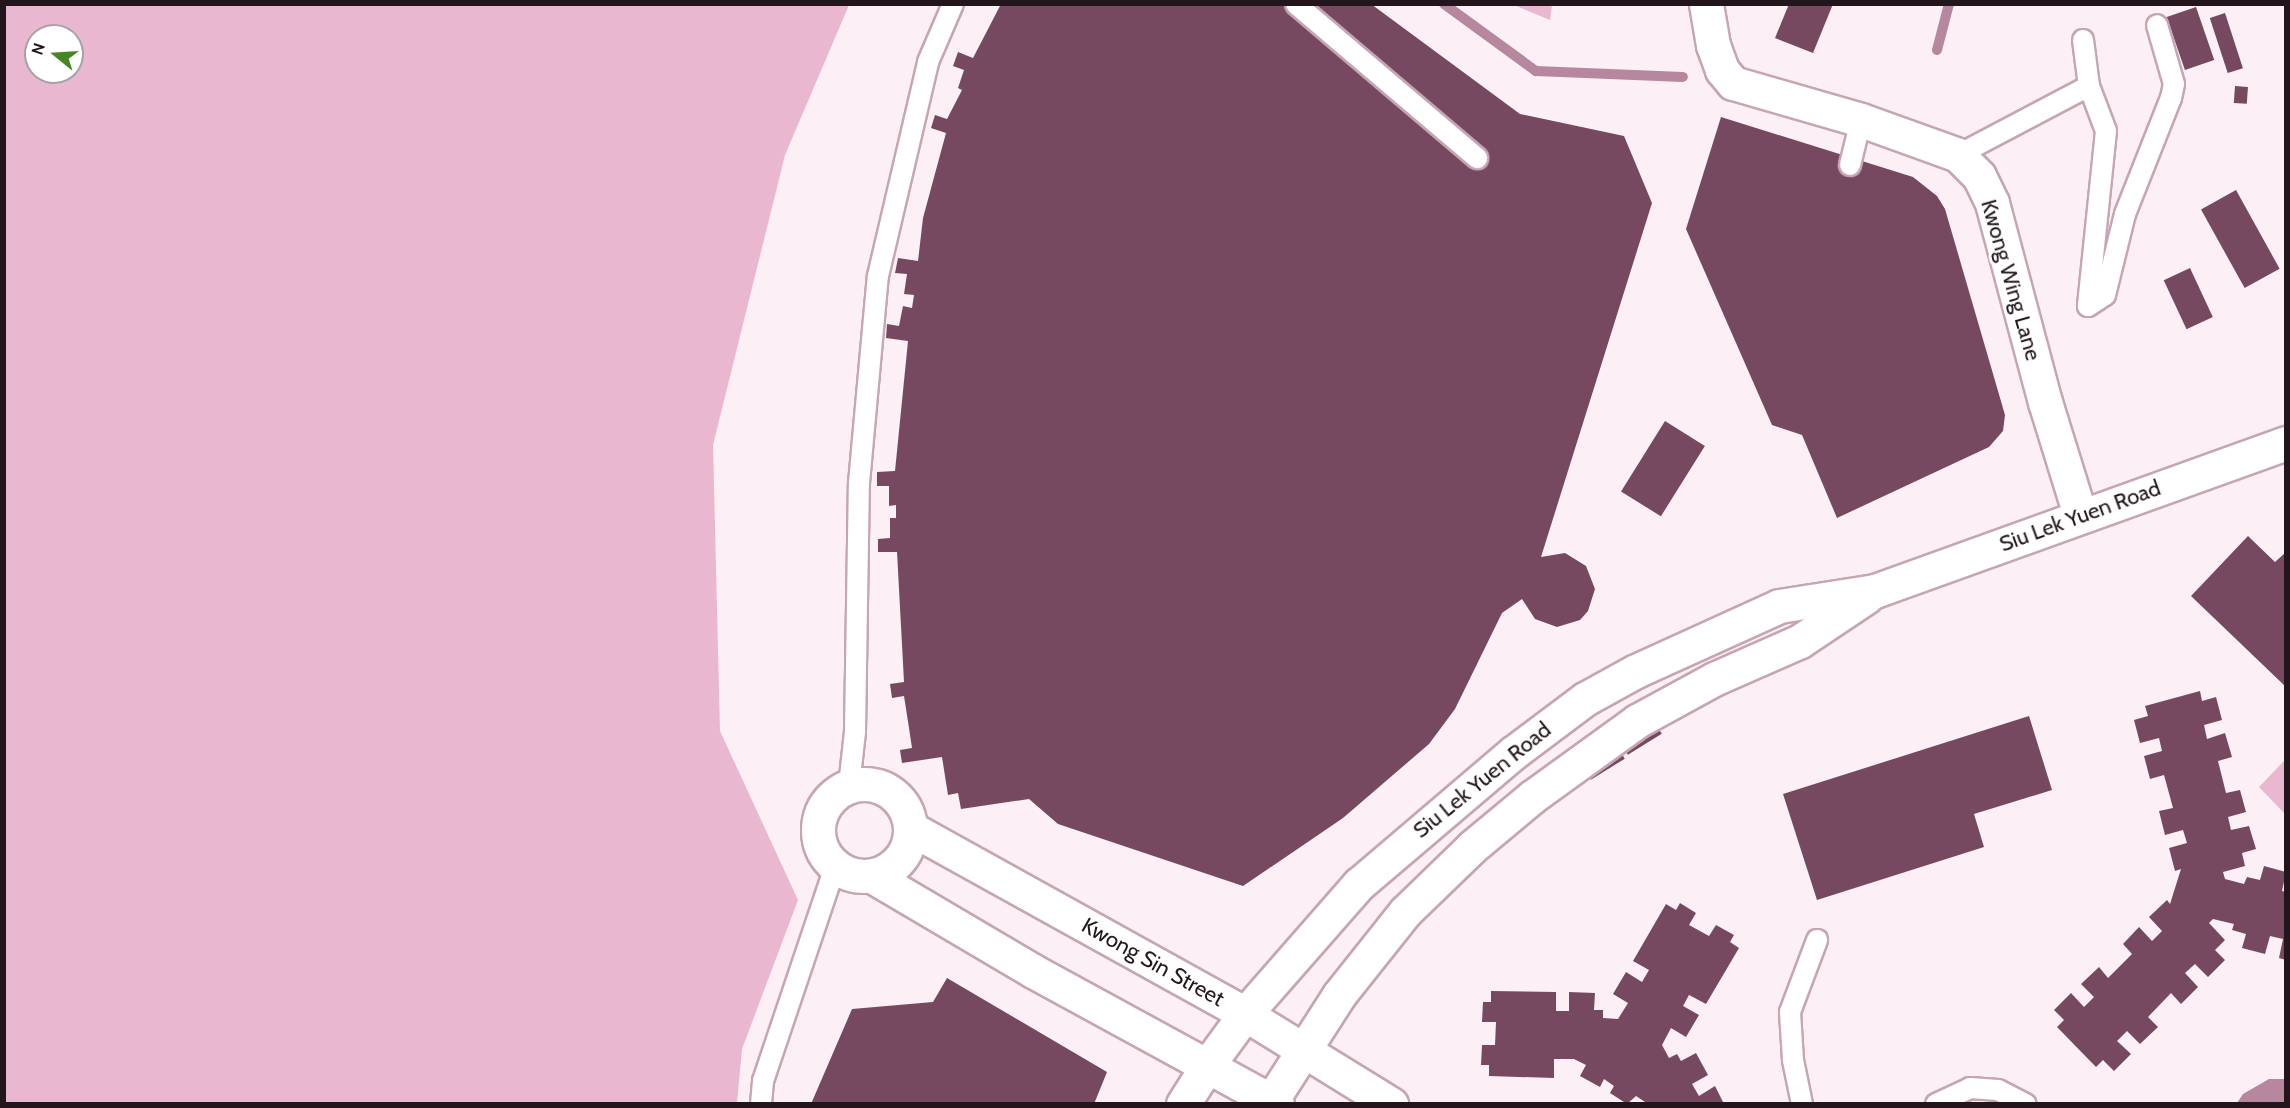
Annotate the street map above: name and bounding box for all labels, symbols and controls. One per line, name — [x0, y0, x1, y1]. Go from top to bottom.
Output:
north arrow — [24, 24, 84, 84]
text: N — [28, 41, 49, 57]
street label: Kwong Wing Lane — [1975, 196, 2047, 364]
street label: Siu Lek Yuen Road — [1996, 475, 2164, 557]
street label: Siu Lek Yuen Road — [1408, 716, 1556, 844]
street label: Kwong Sin Street — [1077, 912, 1229, 1012]

